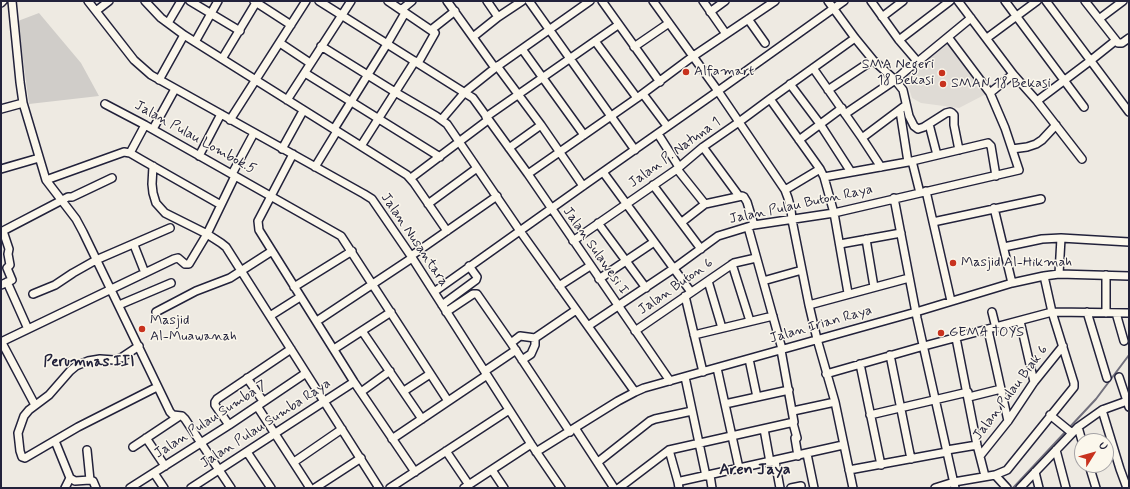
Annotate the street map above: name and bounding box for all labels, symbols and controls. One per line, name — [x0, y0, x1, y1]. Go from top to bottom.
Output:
place label: SMA Negeri 18 Bekasi — [862, 57, 934, 90]
place label: Alfamart — [694, 64, 754, 80]
marker: Alfamart — [681, 67, 691, 77]
marker: SMA Negeri 18 Bekasi — [937, 68, 947, 78]
place label: SMAN 18 Bekasi — [951, 76, 1051, 92]
marker: SMAN 18 Bekasi — [938, 79, 948, 89]
street label: Jalan Pulau Lombok.5 — [131, 98, 259, 178]
street label: Jalan P. Natuna 1 — [626, 114, 724, 192]
street label: Jalan Pulau Buton Raya — [728, 182, 874, 228]
street label: Jalan Nusantara — [377, 190, 451, 290]
street label: Jalan Sulawesi I — [559, 204, 631, 298]
street label: Jalan Buton 6 — [635, 255, 717, 319]
place label: Masjid Al-Hikmah — [961, 255, 1072, 271]
marker: Masjid Al-Hikmah — [948, 258, 958, 268]
street label: Jalan Irian Raya — [768, 302, 874, 348]
place label: Masjid Al-Muawanah — [150, 313, 237, 346]
marker: Masjid Al-Muawanah — [137, 324, 147, 334]
place label: GEMA TOYS — [949, 325, 1024, 341]
marker: GEMA TOYS — [936, 328, 946, 338]
street label: Jalan Pulau Biak 6 — [970, 342, 1052, 444]
district label: Perumnas III — [44, 354, 134, 372]
street label: Jalan Pulau Sumba Raya — [198, 376, 334, 472]
street label: Jalan Pulau Sumba 7 — [152, 377, 270, 463]
north arrow — [1074, 433, 1114, 473]
text: U — [1095, 439, 1111, 453]
district label: Aren Jaya — [719, 461, 791, 481]

